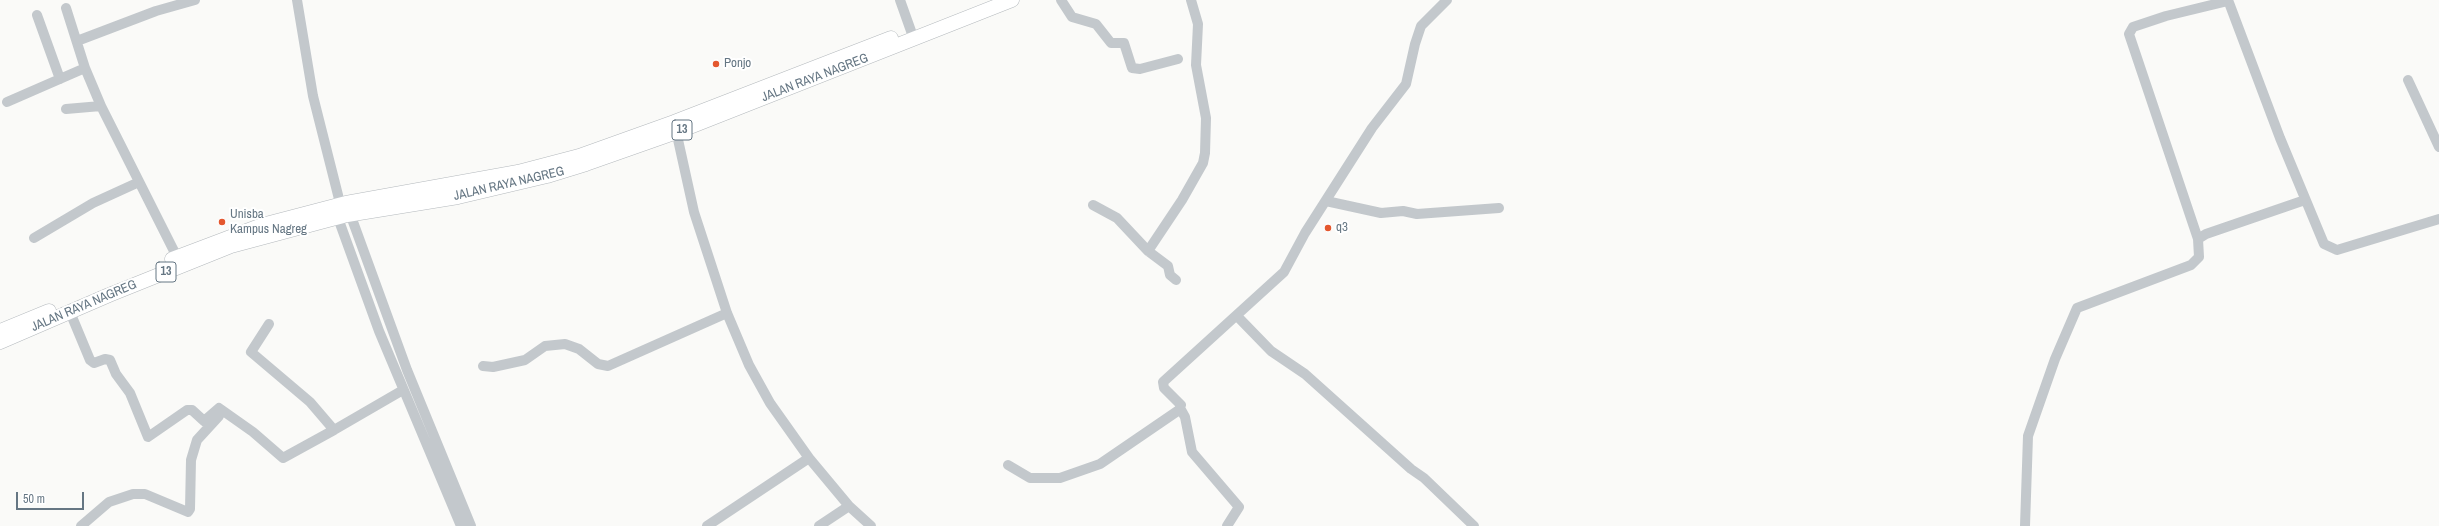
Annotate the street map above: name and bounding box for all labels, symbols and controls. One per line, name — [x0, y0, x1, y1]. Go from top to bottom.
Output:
street label: JALAN RAYA NAGREG — [760, 51, 870, 105]
place label: Ponjo — [724, 56, 751, 72]
marker: Ponjo — [711, 59, 721, 69]
road number: 13 — [672, 120, 692, 140]
street label: JALAN RAYA NAGREG — [452, 164, 566, 204]
place label: Unisba Kampus Nagreg — [230, 207, 307, 238]
marker: Unisba Kampus Nagreg — [217, 217, 227, 227]
place label: q3 — [1336, 220, 1348, 236]
marker: q3 — [1323, 223, 1333, 233]
road number: 13 — [156, 262, 176, 282]
street label: JALAN RAYA NAGREG — [29, 277, 139, 335]
scale bar — [18, 484, 86, 510]
text: 50 m — [23, 491, 45, 507]

